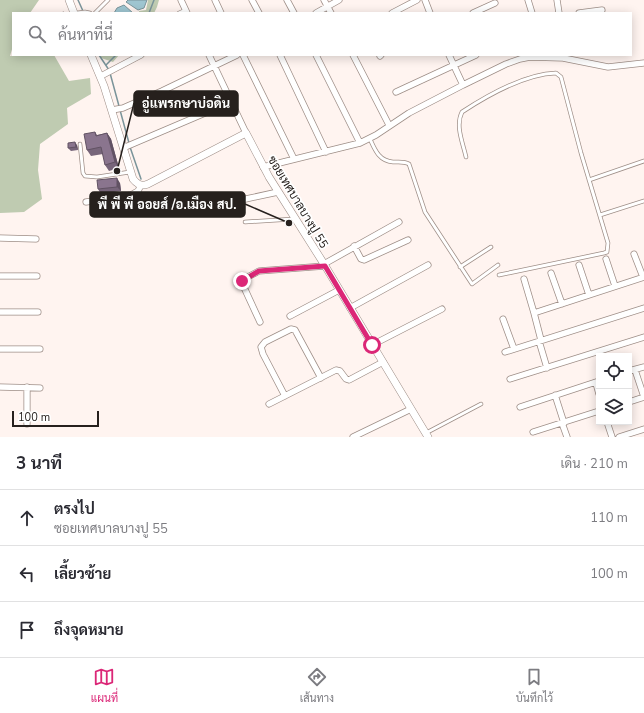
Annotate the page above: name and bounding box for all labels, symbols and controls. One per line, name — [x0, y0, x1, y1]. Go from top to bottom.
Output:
search box — [12, 12, 632, 56]
icon: search — [26, 23, 48, 45]
text: ค้นหาที่นี่ — [58, 25, 113, 45]
callout: อู่แพรกษาบ่อดิน — [134, 91, 238, 116]
text: อู่แพรกษาบ่อดิน — [142, 95, 230, 114]
street label: ซอยเทศบาลบางปู 55 — [264, 153, 332, 251]
callout: พี พี พี ออยส์ /อ.เมือง สป. — [90, 192, 245, 217]
text: พี พี พี ออยส์ /อ.เมือง สป. — [98, 195, 236, 214]
route end — [233, 272, 251, 290]
route start — [363, 336, 381, 354]
map controls — [596, 353, 632, 425]
button: locate — [596, 353, 632, 389]
button: layers — [596, 389, 632, 425]
scale bar — [12, 409, 99, 428]
text: 100 m — [18, 410, 50, 425]
text: 3 นาที — [16, 452, 62, 475]
text: เดิน · 210 m — [560, 455, 628, 473]
text: ตรงไป — [54, 499, 95, 519]
icon: ahead — [16, 507, 38, 529]
text: 110 m — [590, 509, 628, 527]
text: ซอยเทศบาลบางปู 55 — [54, 520, 168, 538]
icon: left — [16, 563, 38, 585]
text: เลี้ยวซ้าย — [54, 564, 111, 584]
text: 100 m — [590, 565, 628, 583]
icon: arrive — [16, 619, 38, 641]
text: ถึงจุดหมาย — [54, 620, 124, 640]
tab: แผนที่ — [91, 666, 118, 706]
tab: เส้นทาง — [300, 666, 334, 706]
tab: บันทึกไว้ — [516, 666, 553, 706]

